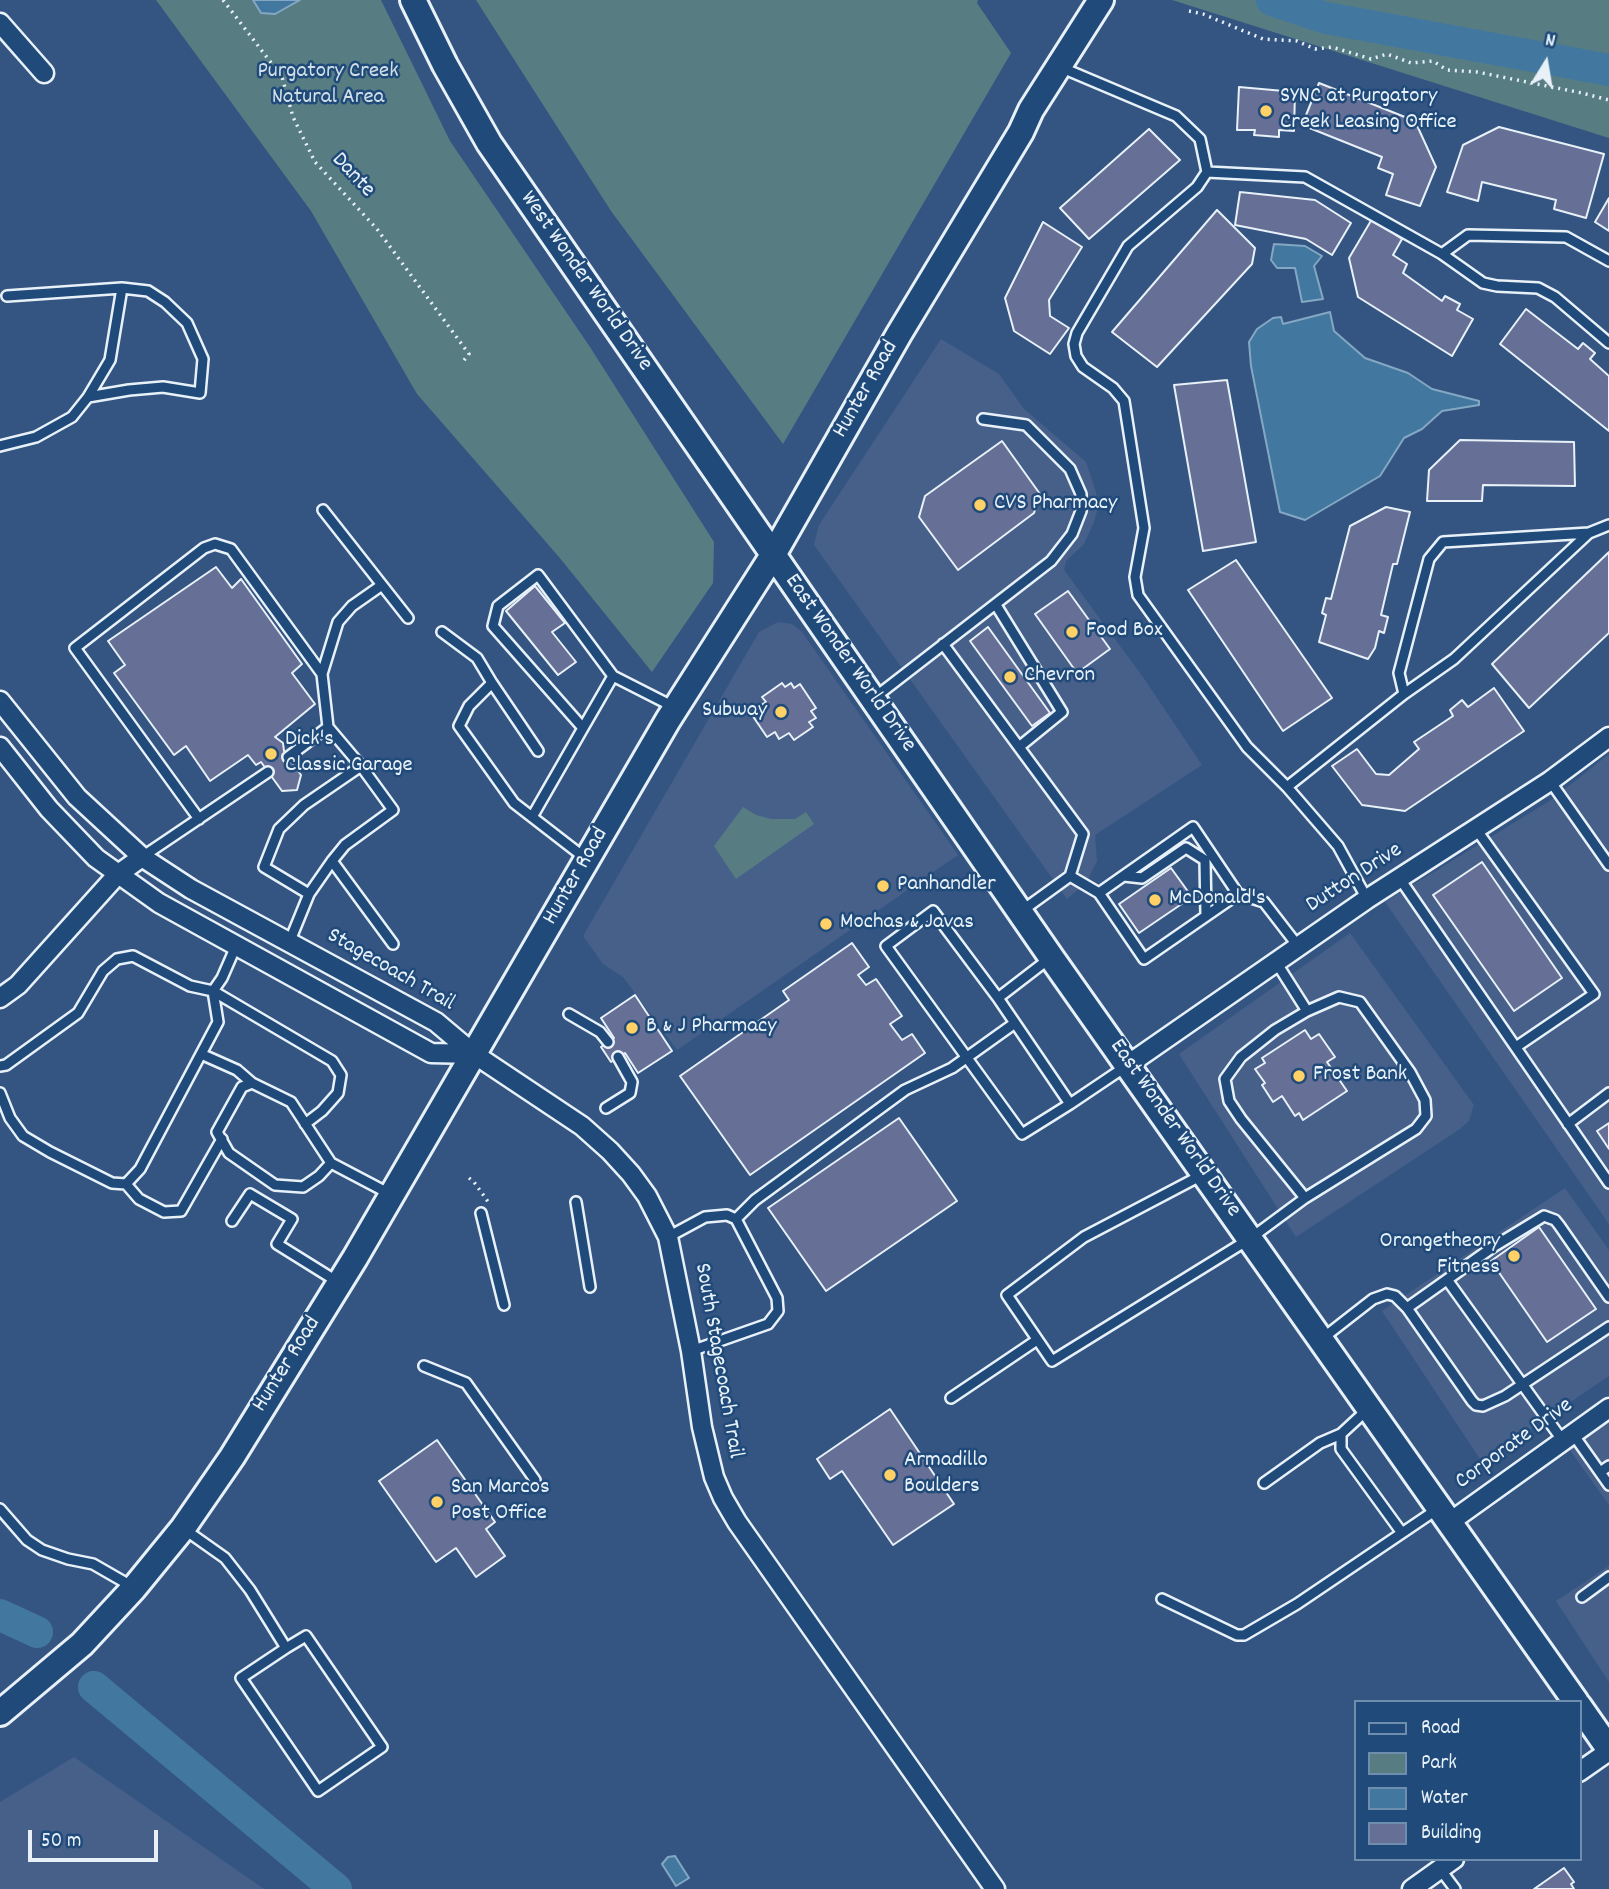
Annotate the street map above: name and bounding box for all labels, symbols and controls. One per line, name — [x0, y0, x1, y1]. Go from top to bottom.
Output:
north arrow — [1511, 28, 1581, 98]
text: N — [1543, 28, 1557, 56]
park label: Purgatory Creek Natural Area — [257, 59, 399, 113]
place label: SYNC at Purgatory Creek Leasing Office — [1280, 84, 1457, 138]
marker: SYNC at Purgatory Creek Leasing Office — [1258, 103, 1274, 119]
street label: Dante — [324, 148, 380, 204]
street label: West Wonder World Drive — [513, 187, 657, 377]
street label: Hunter Road — [828, 336, 906, 444]
place label: CVS Pharmacy — [994, 491, 1117, 519]
marker: CVS Pharmacy — [972, 497, 988, 513]
street label: East Wonder World Drive — [777, 570, 921, 758]
place label: Food Box — [1086, 618, 1162, 646]
marker: Food Box — [1064, 624, 1080, 640]
place label: Chevron — [1024, 663, 1095, 691]
marker: Chevron — [1002, 669, 1018, 685]
place label: Subway — [702, 698, 767, 726]
marker: Subway — [773, 704, 789, 720]
place label: Dick's Classic Garage — [285, 727, 413, 781]
marker: Dick's Classic Garage — [263, 746, 279, 762]
street label: Hunter Road — [538, 823, 616, 931]
street label: Dutton Drive — [1302, 838, 1408, 920]
place label: Panhandler — [897, 872, 996, 900]
marker: Panhandler — [875, 878, 891, 894]
place label: McDonald's — [1169, 886, 1266, 914]
marker: McDonald's — [1147, 892, 1163, 908]
place label: Mochas & Javas — [840, 910, 974, 938]
marker: Mochas & Javas — [818, 916, 834, 932]
street label: Stagecoach Trail — [321, 923, 459, 1019]
place label: B & J Pharmacy — [646, 1014, 777, 1042]
marker: B & J Pharmacy — [624, 1020, 640, 1036]
street label: East Wonder World Drive — [1102, 1035, 1246, 1223]
place label: Frost Bank — [1313, 1062, 1407, 1090]
marker: Frost Bank — [1291, 1068, 1307, 1084]
place label: Orangetheory Fitness — [1379, 1229, 1500, 1283]
marker: Orangetheory Fitness — [1506, 1248, 1522, 1264]
street label: South Stagecoach Trail — [686, 1261, 748, 1461]
street label: Hunter Road — [248, 1312, 328, 1418]
street label: Corporate Drive — [1451, 1393, 1579, 1497]
place label: Armadillo Boulders — [904, 1448, 988, 1502]
marker: Armadillo Boulders — [882, 1467, 898, 1483]
place label: San Marcos Post Office — [451, 1475, 550, 1529]
marker: San Marcos Post Office — [429, 1494, 445, 1510]
legend — [1354, 1700, 1581, 1861]
text: Road — [1421, 1714, 1460, 1744]
text: Park — [1421, 1749, 1457, 1779]
text: Water — [1421, 1784, 1468, 1814]
scale bar — [32, 1815, 161, 1859]
text: Building — [1421, 1819, 1481, 1849]
text: 50 m — [41, 1827, 81, 1857]

